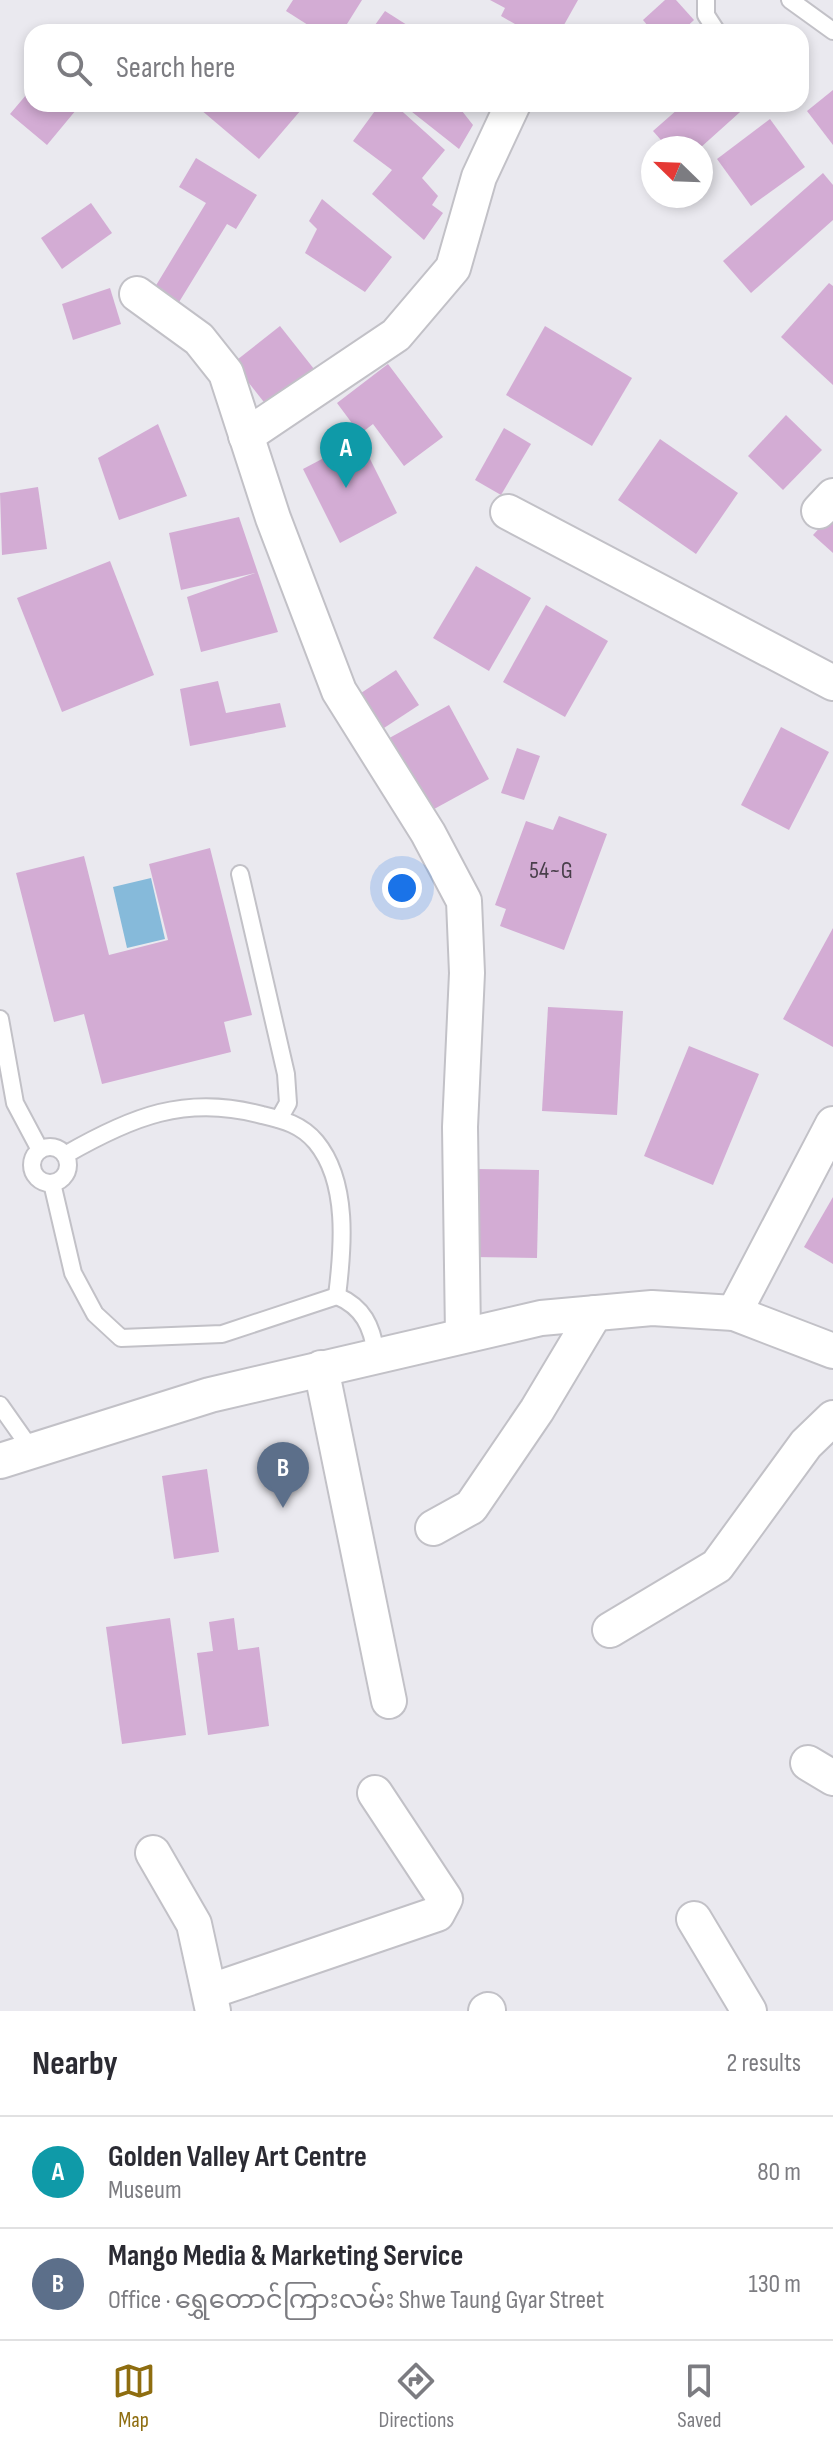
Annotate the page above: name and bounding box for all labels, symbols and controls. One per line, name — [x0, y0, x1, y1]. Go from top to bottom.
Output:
search box — [24, 24, 809, 112]
icon: search — [52, 46, 96, 90]
text: Search here — [116, 50, 235, 86]
north arrow — [641, 136, 713, 208]
pin: A — [320, 422, 372, 488]
house number: 54~G — [529, 856, 573, 885]
your location — [382, 868, 422, 908]
pin: B — [257, 1442, 309, 1508]
text: Nearby — [32, 2043, 118, 2084]
text: 2 results — [727, 2048, 801, 2079]
text: Golden Valley Art Centre — [108, 2139, 367, 2175]
text: A — [52, 2157, 64, 2188]
text: 80 m — [757, 2157, 801, 2188]
text: Museum — [108, 2175, 182, 2206]
text: Mango Media & Marketing Service — [108, 2238, 463, 2274]
text: B — [52, 2269, 64, 2300]
text: 130 m — [749, 2269, 801, 2300]
text: Office · ရွှေတောင်ကြားလမ်း Shwe Taung Gyar Street — [108, 2285, 604, 2316]
tab: Map — [112, 2359, 156, 2434]
tab: Directions — [379, 2359, 454, 2434]
tab: Saved — [677, 2359, 721, 2434]

